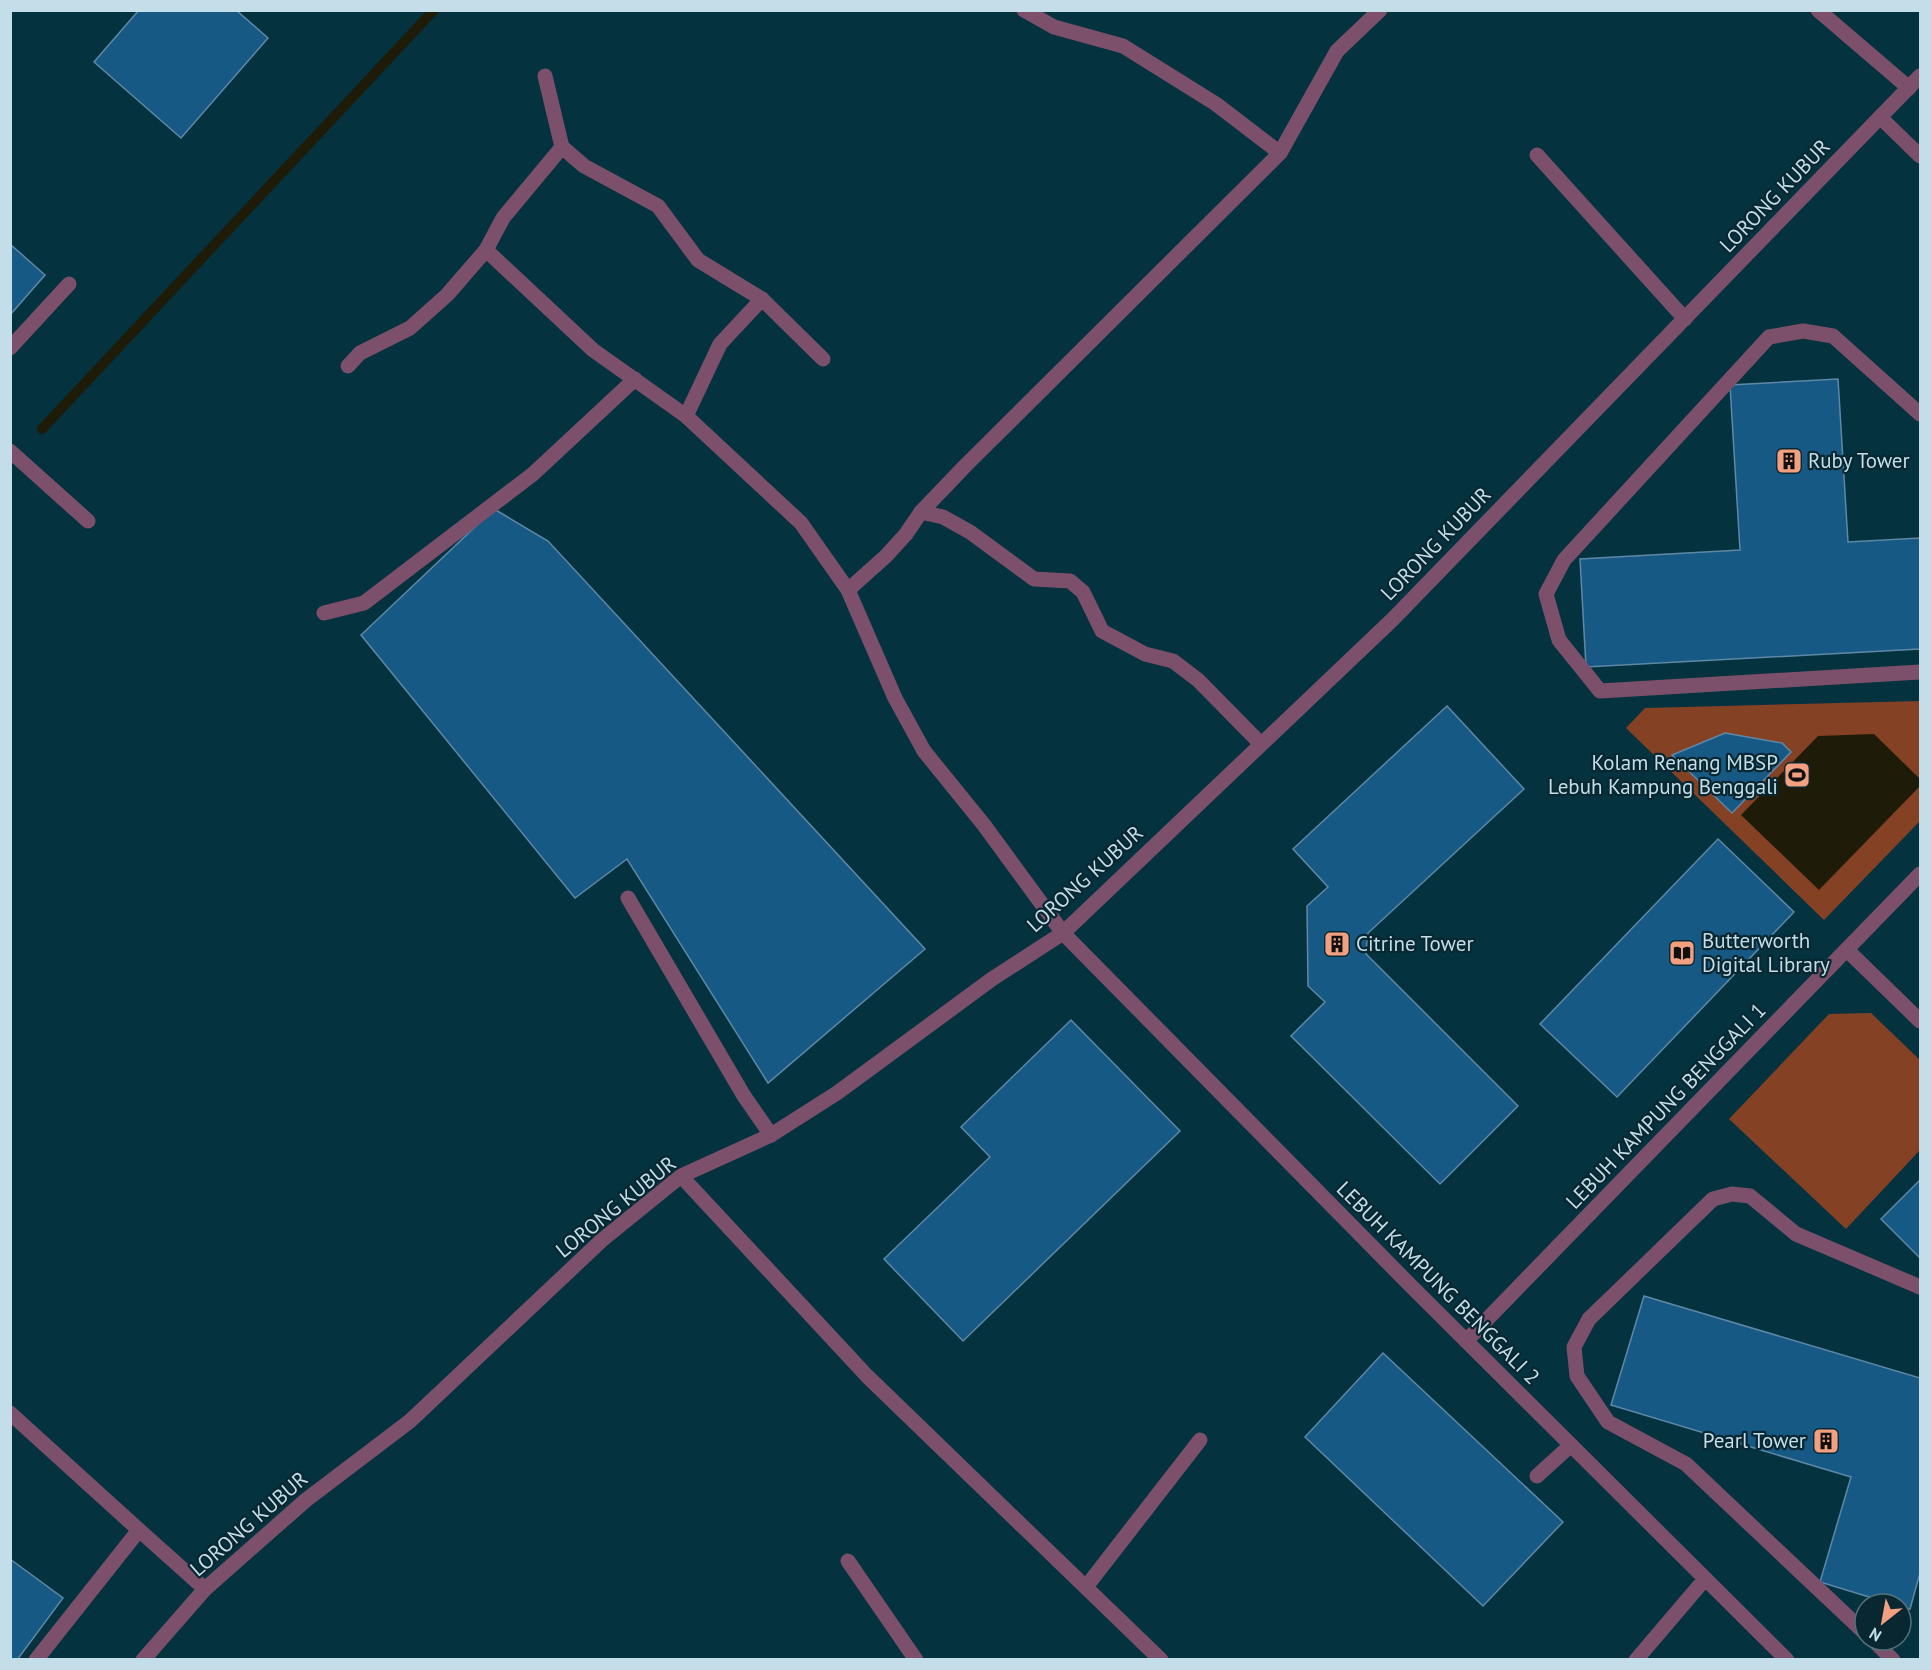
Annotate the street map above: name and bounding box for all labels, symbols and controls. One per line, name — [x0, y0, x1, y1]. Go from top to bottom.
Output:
street label: LORONG KUBUR — [1714, 133, 1836, 258]
building icon: Ruby Tower — [1774, 446, 1804, 476]
place label: Ruby Tower — [1808, 447, 1910, 474]
street label: LORONG KUBUR — [1375, 481, 1497, 606]
place label: Kolam Renang MBSP Lebuh Kampung Benggali — [1548, 749, 1778, 800]
sports icon: Kolam Renang MBSP Lebuh Kampung Benggali — [1782, 760, 1812, 790]
street label: LORONG KUBUR — [1021, 819, 1148, 938]
place label: Butterworth Digital Library — [1702, 927, 1830, 978]
building icon: Citrine Tower — [1322, 929, 1352, 959]
place label: Citrine Tower — [1356, 930, 1474, 957]
library icon: Butterworth Digital Library — [1667, 938, 1697, 968]
street label: LEBUH KAMPUNG BENGGALI 1 — [1560, 997, 1771, 1215]
street label: LORONG KUBUR — [550, 1150, 681, 1263]
street label: LEBUH KAMPUNG BENGGALI 2 — [1331, 1175, 1546, 1390]
building icon: Pearl Tower — [1811, 1426, 1841, 1456]
place label: Pearl Tower — [1703, 1427, 1806, 1454]
street label: LORONG KUBUR — [184, 1465, 313, 1582]
north arrow — [1853, 1592, 1913, 1652]
text: N — [1866, 1624, 1885, 1646]

